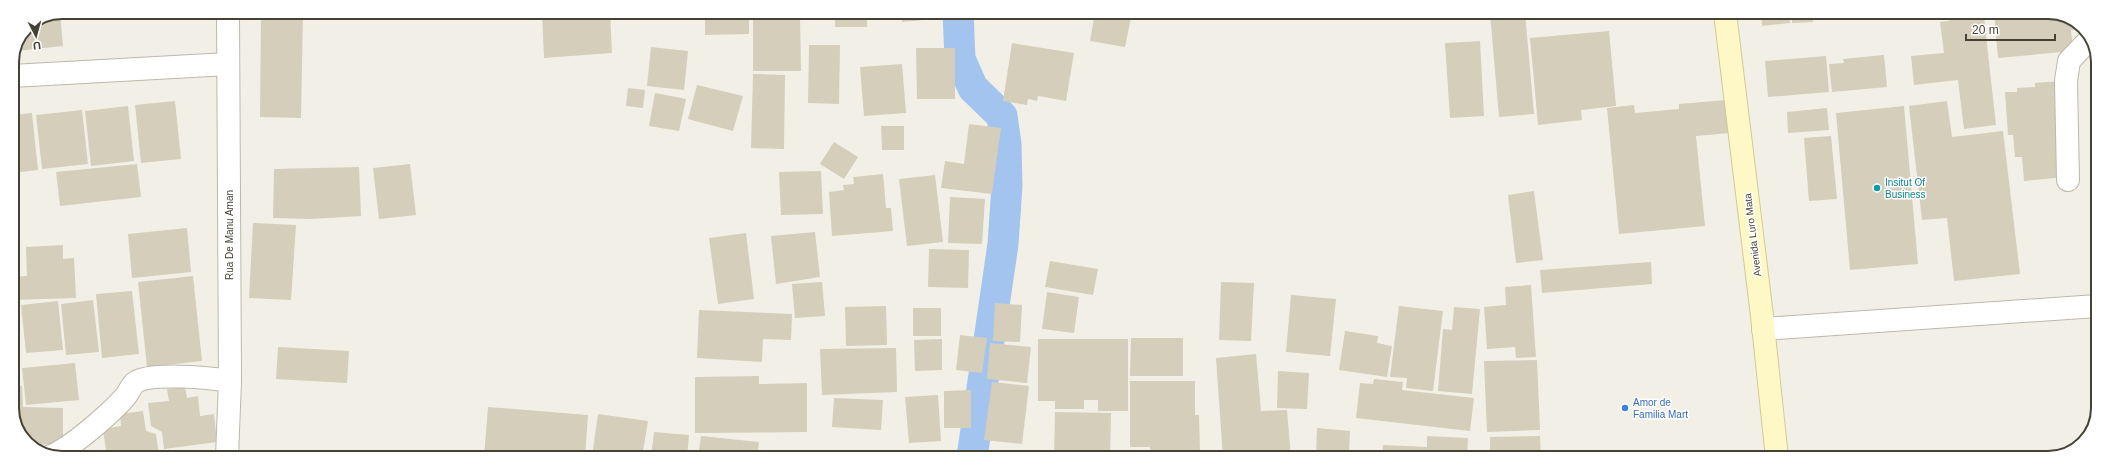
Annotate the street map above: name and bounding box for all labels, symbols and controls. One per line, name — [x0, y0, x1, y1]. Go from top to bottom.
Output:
north arrow — [16, 16, 56, 56]
scale bar — [1966, 16, 2055, 42]
text: 20 m — [1972, 23, 1999, 37]
text: U — [32, 40, 42, 52]
place label: Insitut Of Business — [1885, 177, 1926, 200]
marker: Insitut Of Business — [1872, 183, 1882, 193]
street label: Rua De Manu Aman — [224, 190, 235, 280]
street label: Avenida Luro Mata — [1742, 192, 1763, 277]
place label: Amor de Familia Mart — [1633, 397, 1688, 420]
marker: Amor de Familia Mart — [1620, 403, 1630, 413]

